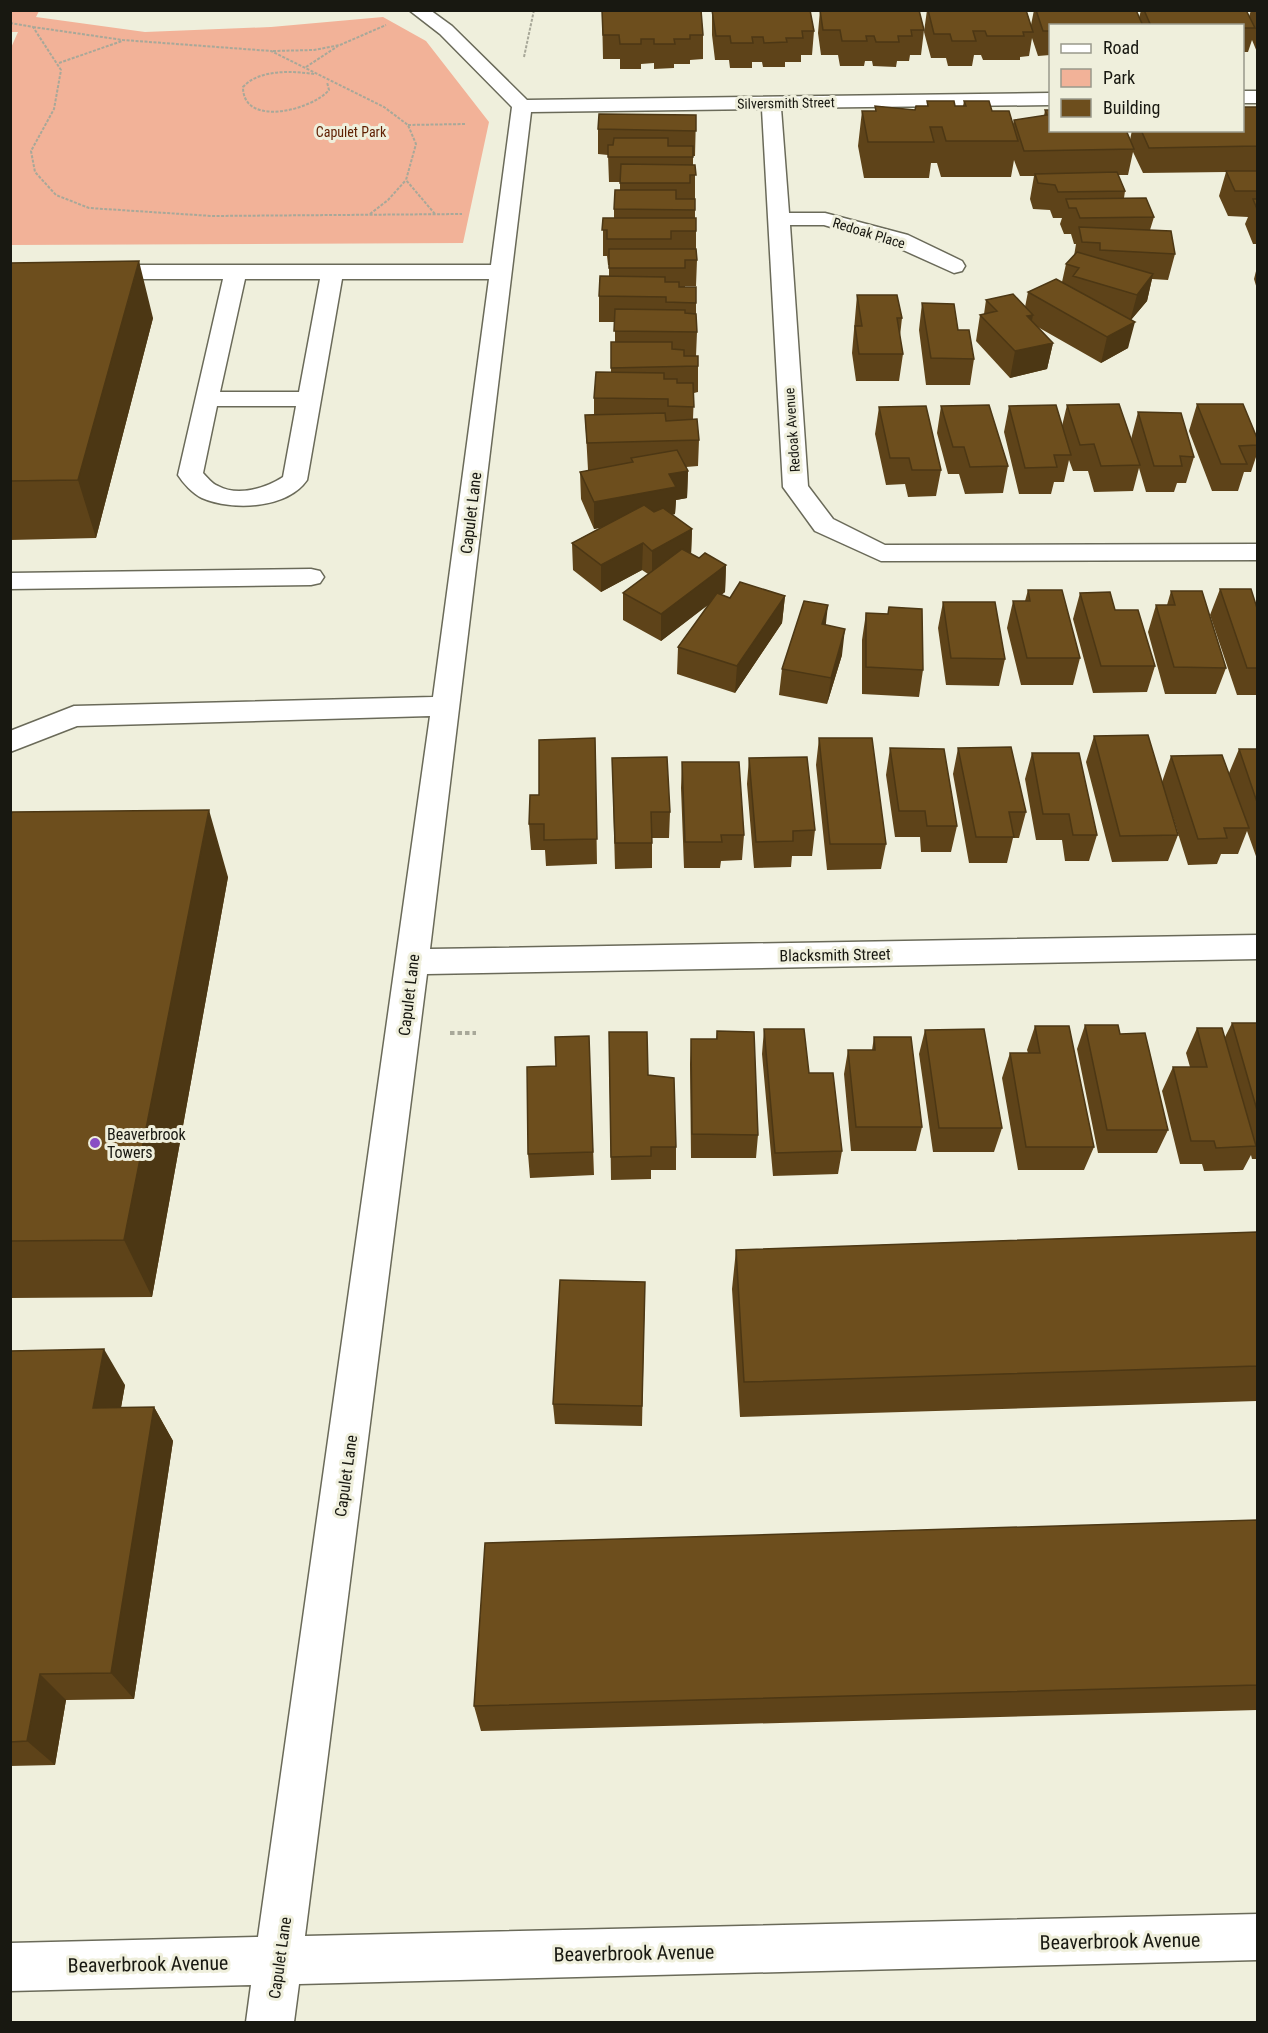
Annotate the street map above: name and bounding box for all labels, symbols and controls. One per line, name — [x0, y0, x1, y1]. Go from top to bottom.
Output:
legend — [1049, 24, 1244, 132]
text: Road — [1103, 37, 1139, 58]
text: Park — [1103, 67, 1135, 88]
street label: Silversmith Street — [737, 94, 835, 112]
text: Building — [1103, 97, 1160, 118]
park label: Capulet Park — [316, 124, 387, 140]
street label: Redoak Place — [831, 214, 908, 252]
street label: Redoak Avenue — [781, 387, 803, 473]
street label: Capulet Lane — [457, 471, 485, 555]
street label: Blacksmith Street — [779, 945, 891, 965]
street label: Capulet Lane — [395, 953, 423, 1037]
place label: Beaverbrook Towers — [107, 1125, 187, 1162]
marker: Beaverbrook Towers — [88, 1136, 102, 1150]
street label: Capulet Lane — [331, 1434, 361, 1518]
street label: Capulet Lane — [265, 1916, 295, 2000]
street label: Beaverbrook Avenue — [1039, 1928, 1201, 1954]
street label: Beaverbrook Avenue — [553, 1940, 715, 1966]
street label: Beaverbrook Avenue — [67, 1951, 229, 1977]

